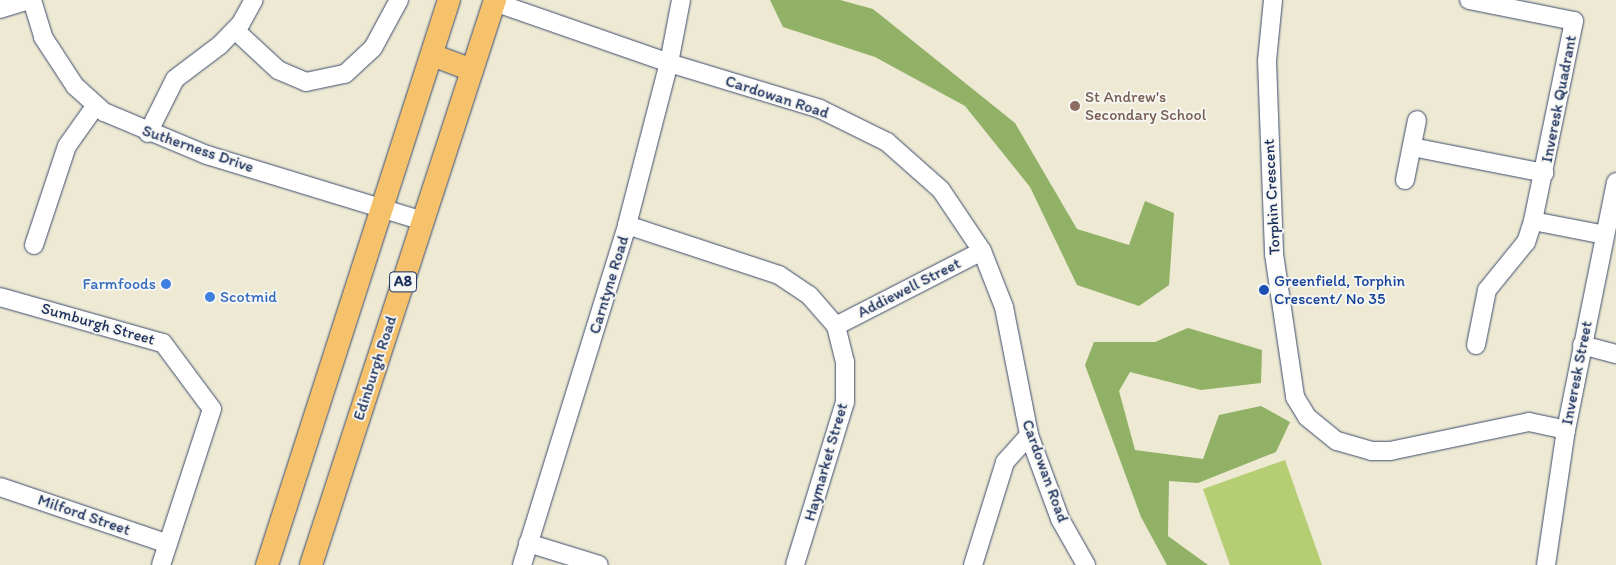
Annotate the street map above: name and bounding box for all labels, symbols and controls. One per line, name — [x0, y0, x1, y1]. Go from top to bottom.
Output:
street label: Inveresk Quadrant — [1537, 34, 1581, 164]
street label: Cardowan Road — [723, 71, 831, 123]
place label: St Andrew's Secondary School — [1085, 87, 1206, 125]
marker: St Andrew's Secondary School — [1069, 100, 1081, 112]
street label: Sutherness Drive — [140, 121, 256, 177]
street label: Torphin Crescent — [1259, 138, 1285, 256]
street label: Carntyne Road — [585, 234, 633, 336]
street label: Addiewell Street — [854, 254, 964, 322]
road number: A8 — [388, 270, 418, 294]
place label: Greenfield, Torphin Crescent/ No 35 — [1274, 271, 1405, 309]
place label: Farmfoods — [82, 274, 156, 294]
marker: Farmfoods — [160, 278, 172, 290]
marker: Greenfield, Torphin Crescent/ No 35 — [1258, 284, 1270, 296]
place label: Scotmid — [220, 287, 277, 307]
marker: Scotmid — [204, 291, 216, 303]
street label: Sumburgh Street — [39, 299, 157, 349]
street label: Edinburgh Road — [349, 313, 401, 423]
street label: Inveresk Street — [1558, 320, 1596, 426]
street label: Haymarket Street — [800, 401, 852, 523]
street label: Cardowan Road — [1018, 417, 1072, 525]
street label: Milford Street — [35, 490, 133, 540]

